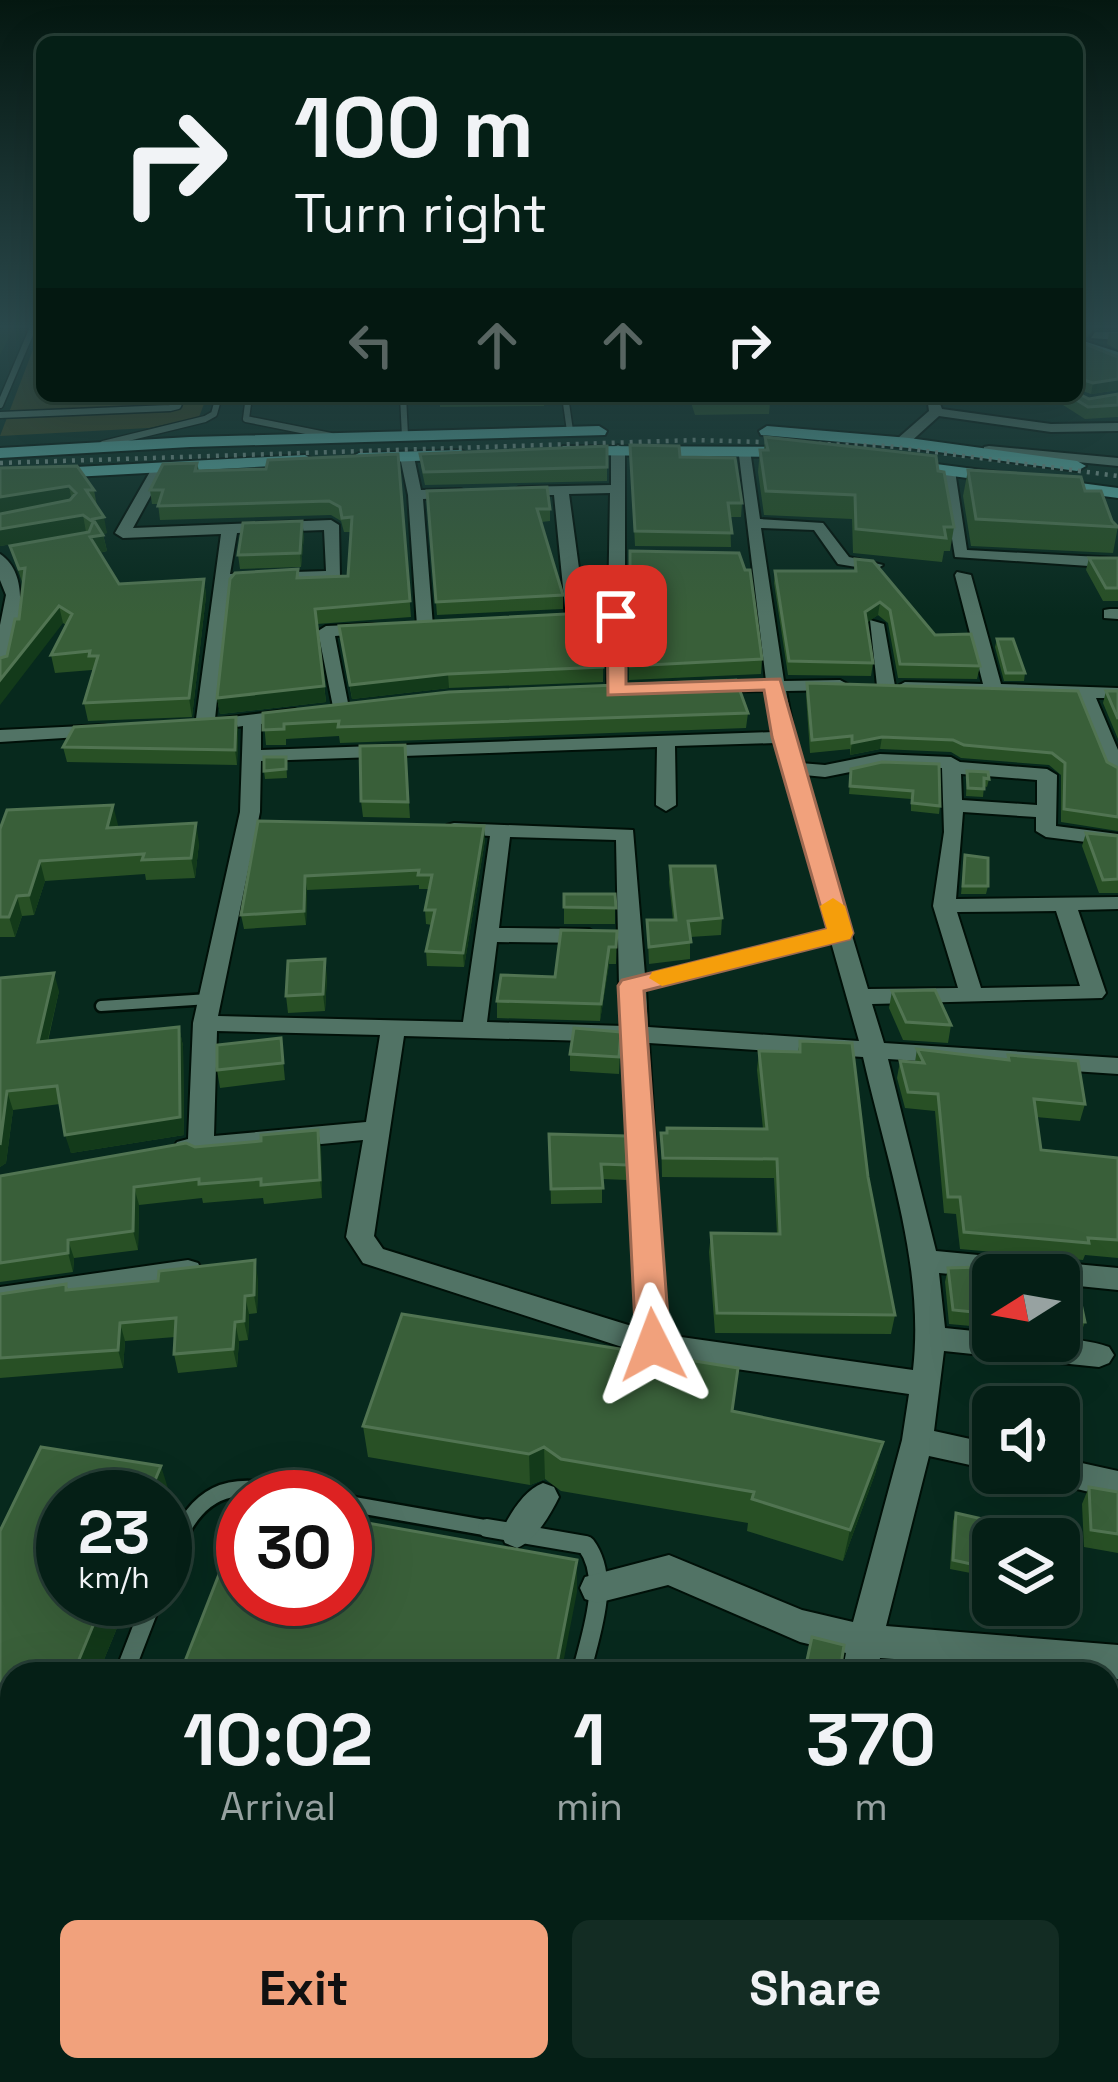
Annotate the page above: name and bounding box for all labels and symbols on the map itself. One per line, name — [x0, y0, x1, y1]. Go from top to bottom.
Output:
pin — [565, 565, 667, 667]
north arrow — [972, 1254, 1080, 1362]
position arrow — [590, 1282, 716, 1408]
speed limit sign: 30 — [216, 1470, 372, 1626]

